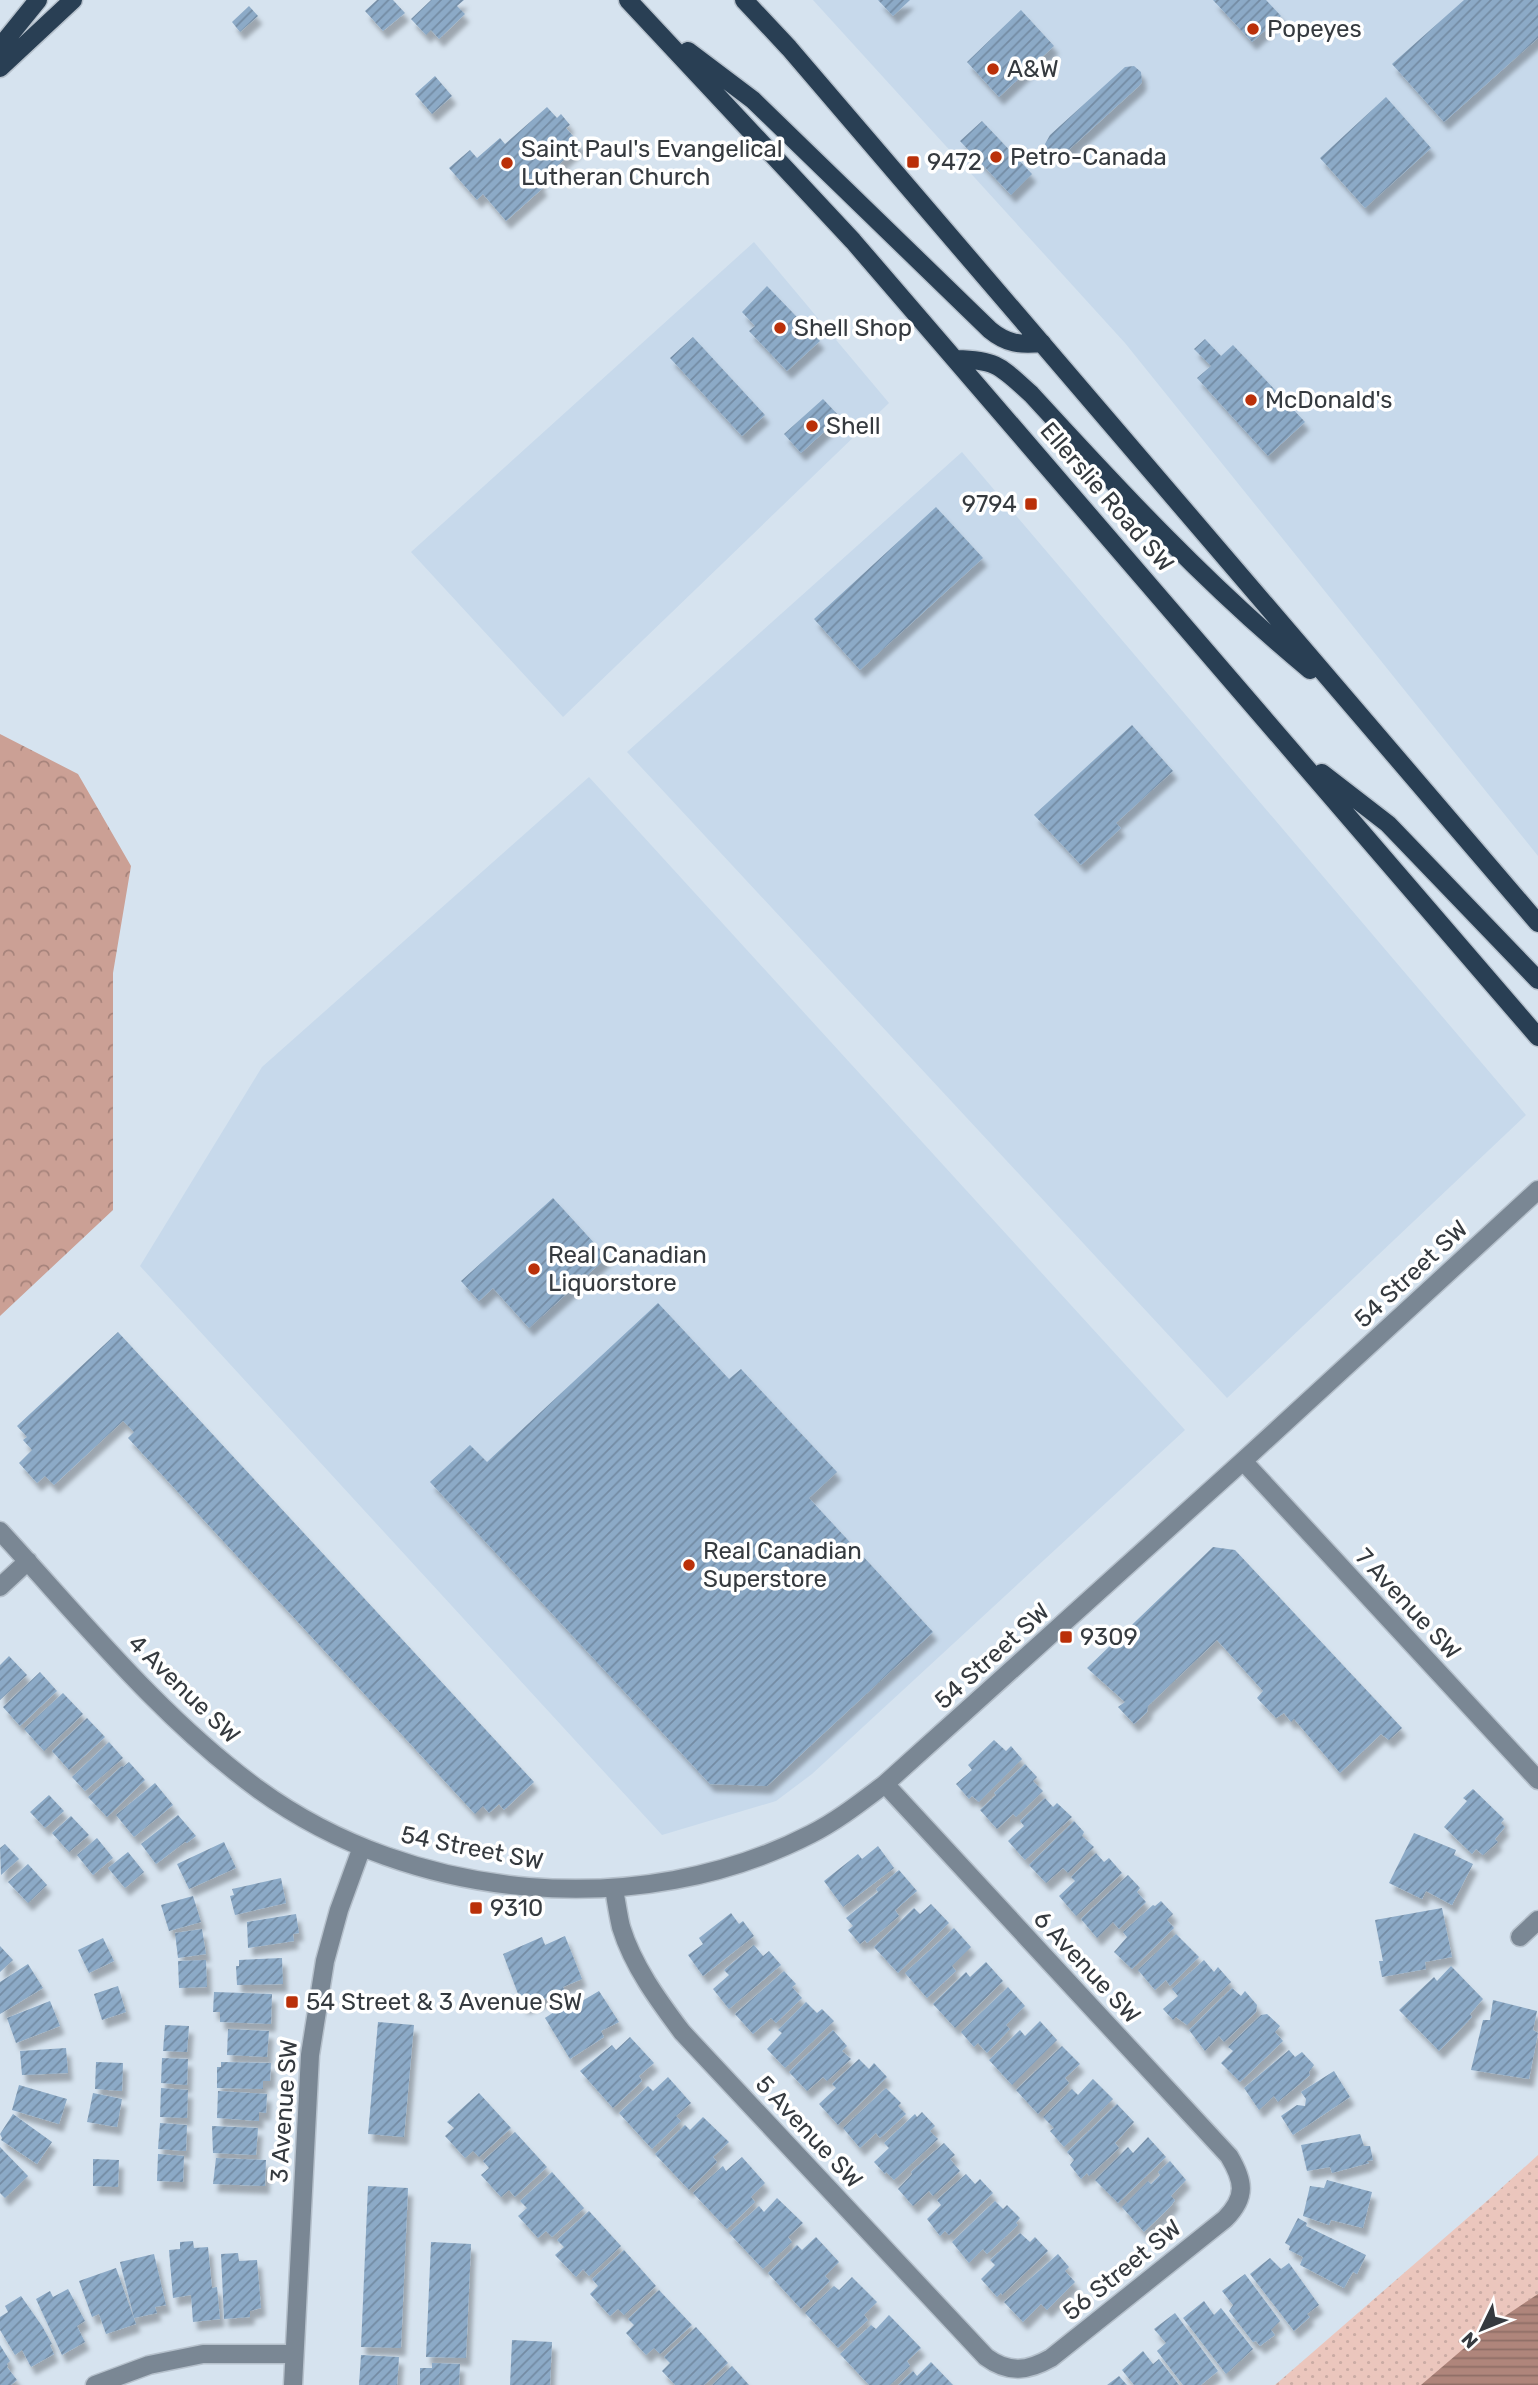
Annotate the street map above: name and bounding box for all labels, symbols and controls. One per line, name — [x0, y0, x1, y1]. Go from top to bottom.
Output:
place label: Popeyes — [1267, 15, 1362, 43]
marker: Popeyes — [1245, 21, 1261, 37]
place label: A&W — [1007, 55, 1059, 83]
marker: A&W — [985, 61, 1001, 77]
place label: Saint Paul's Evangelical Lutheran Church — [521, 135, 783, 191]
place label: Petro-Canada — [1010, 143, 1167, 171]
place label: 9472 — [927, 148, 982, 176]
marker: Petro-Canada — [988, 149, 1004, 165]
marker: 9472 — [905, 154, 921, 170]
marker: Saint Paul's Evangelical Lutheran Church — [499, 155, 515, 171]
place label: Shell Shop — [794, 314, 912, 342]
marker: Shell Shop — [772, 320, 788, 336]
place label: McDonald's — [1265, 386, 1392, 414]
marker: McDonald's — [1243, 392, 1259, 408]
place label: Shell — [826, 412, 881, 440]
street label: Ellerslie Road SW — [1035, 417, 1179, 577]
marker: Shell — [804, 418, 820, 434]
place label: 9794 — [962, 490, 1017, 518]
marker: 9794 — [1023, 496, 1039, 512]
street label: 54 Street SW — [1349, 1215, 1473, 1333]
place label: Real Canadian Liquorstore — [548, 1241, 707, 1297]
marker: Real Canadian Liquorstore — [526, 1261, 542, 1277]
place label: Real Canadian Superstore — [703, 1537, 862, 1593]
street label: 7 Avenue SW — [1350, 1543, 1466, 1665]
marker: Real Canadian Superstore — [681, 1557, 697, 1573]
street label: 54 Street SW — [929, 1597, 1055, 1715]
place label: 9309 — [1080, 1623, 1138, 1651]
street label: 4 Avenue SW — [122, 1629, 246, 1749]
marker: 9309 — [1058, 1629, 1074, 1645]
street label: 54 Street SW — [399, 1820, 545, 1876]
place label: 9310 — [490, 1894, 543, 1922]
marker: 9310 — [468, 1900, 484, 1916]
street label: 6 Avenue SW — [1028, 1905, 1146, 2029]
place label: 54 Street & 3 Avenue SW — [306, 1988, 582, 2016]
marker: 54 Street & 3 Avenue SW — [284, 1994, 300, 2010]
street label: 3 Avenue SW — [265, 2038, 303, 2184]
street label: 5 Avenue SW — [750, 2070, 868, 2194]
street label: 56 Street SW — [1057, 2214, 1187, 2326]
north arrow — [1447, 2294, 1517, 2364]
text: N — [1457, 2327, 1483, 2353]

